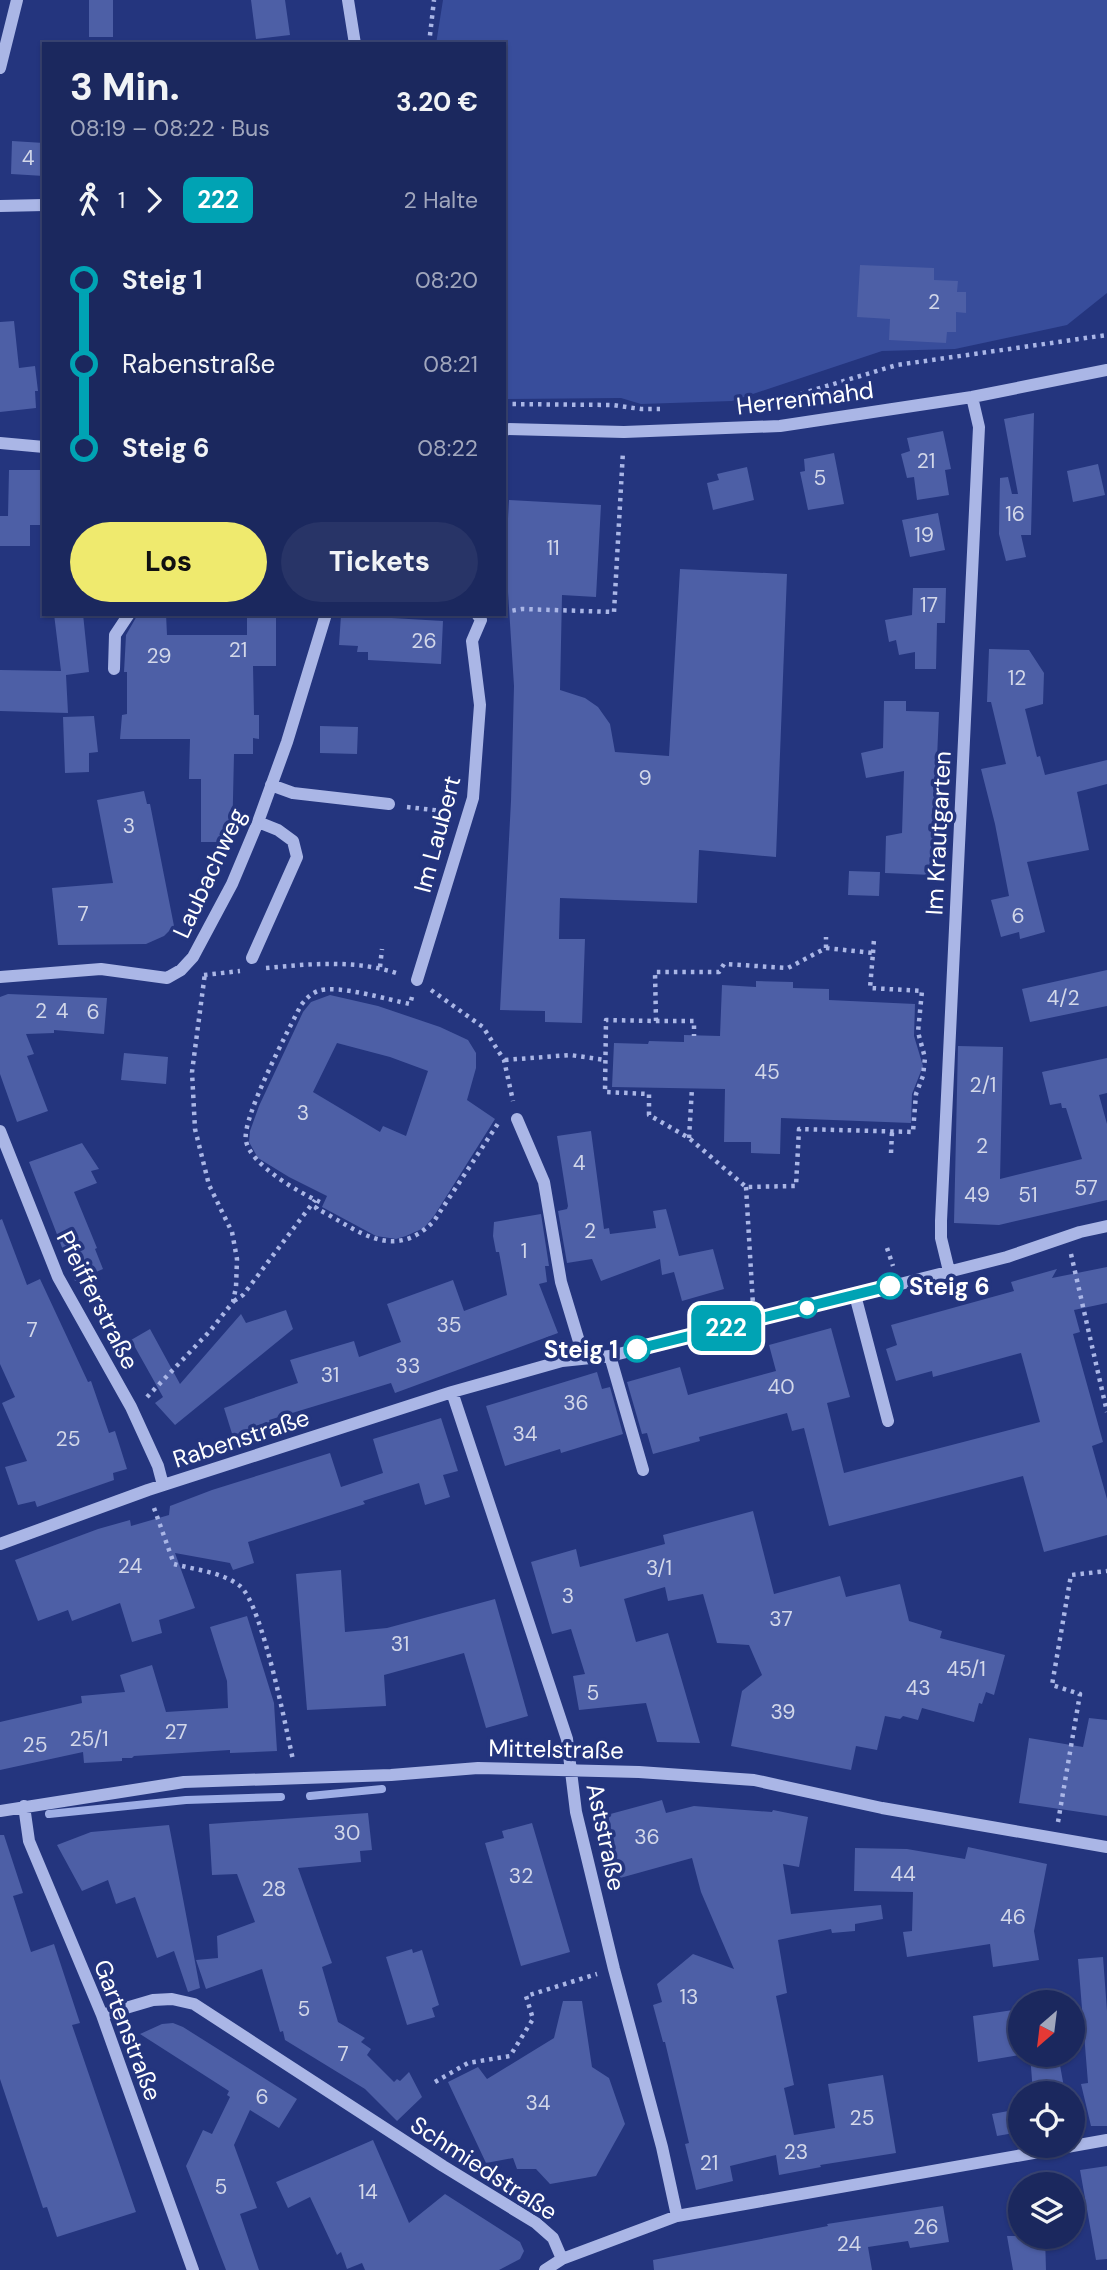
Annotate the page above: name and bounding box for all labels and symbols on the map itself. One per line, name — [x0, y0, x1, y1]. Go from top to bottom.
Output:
house number: 4 — [22, 144, 35, 172]
house number: 2 — [928, 288, 940, 316]
street label: Herrenmahd — [735, 374, 875, 422]
house number: 21 — [917, 447, 935, 475]
house number: 5 — [814, 464, 826, 492]
house number: 16 — [1005, 500, 1025, 528]
house number: 19 — [914, 521, 934, 549]
house number: 11 — [546, 534, 560, 562]
house number: 17 — [920, 591, 938, 619]
house number: 26 — [411, 627, 437, 655]
house number: 21 — [229, 636, 247, 664]
house number: 29 — [146, 642, 172, 670]
house number: 12 — [1008, 664, 1026, 692]
street label: Im Krautgarten — [918, 750, 958, 916]
house number: 9 — [638, 764, 652, 792]
street label: Im Laubert — [407, 772, 467, 896]
street label: Laubachweg — [165, 803, 253, 943]
house number: 3 — [123, 812, 135, 840]
house number: 7 — [77, 900, 89, 928]
house number: 6 — [1011, 902, 1025, 930]
house number: 4/2 — [1046, 984, 1080, 1012]
house number: 2 — [35, 997, 47, 1025]
house number: 4 — [56, 997, 69, 1025]
house number: 6 — [86, 998, 100, 1026]
house number: 45 — [754, 1058, 780, 1086]
house number: 2/1 — [970, 1071, 996, 1099]
house number: 3 — [297, 1099, 309, 1127]
house number: 2 — [976, 1132, 988, 1160]
house number: 4 — [573, 1149, 586, 1177]
house number: 57 — [1074, 1174, 1098, 1202]
house number: 49 — [964, 1181, 990, 1209]
house number: 51 — [1018, 1181, 1038, 1209]
house number: 2 — [584, 1217, 596, 1245]
street label: Pfeifferstraße — [50, 1226, 146, 1374]
house number: 1 — [521, 1237, 527, 1265]
place label: Steig 6 — [909, 1271, 990, 1302]
marker: Steig 6 — [877, 1273, 903, 1299]
unlabelled marker — [797, 1298, 817, 1318]
line badge: 222 — [686, 1305, 766, 1351]
house number: 35 — [436, 1311, 462, 1339]
house number: 7 — [26, 1316, 38, 1344]
place label: Steig 1 — [544, 1334, 618, 1365]
marker: Steig 1 — [624, 1336, 650, 1362]
house number: 33 — [396, 1352, 420, 1380]
house number: 31 — [321, 1361, 339, 1389]
house number: 40 — [767, 1373, 795, 1401]
house number: 36 — [563, 1389, 589, 1417]
street label: Rabenstraße — [169, 1401, 313, 1475]
house number: 34 — [512, 1420, 538, 1448]
house number: 25 — [56, 1425, 80, 1453]
house number: 24 — [118, 1552, 142, 1580]
house number: 3/1 — [646, 1554, 672, 1582]
house number: 3 — [562, 1582, 574, 1610]
house number: 37 — [769, 1605, 793, 1633]
house number: 31 — [391, 1630, 409, 1658]
house number: 45/1 — [946, 1655, 986, 1683]
house number: 43 — [905, 1674, 931, 1702]
house number: 5 — [587, 1679, 599, 1707]
house number: 39 — [771, 1698, 796, 1726]
house number: 27 — [165, 1718, 187, 1746]
house number: 25/1 — [69, 1725, 109, 1753]
house number: 25 — [23, 1731, 47, 1759]
street label: Mittelstraße — [488, 1732, 624, 1766]
street label: Aststraße — [580, 1781, 632, 1893]
house number: 30 — [334, 1819, 360, 1847]
house number: 36 — [634, 1823, 660, 1851]
house number: 44 — [890, 1860, 916, 1888]
house number: 32 — [509, 1862, 533, 1890]
house number: 28 — [262, 1875, 286, 1903]
house number: 46 — [1000, 1903, 1026, 1931]
street label: Gartenstraße — [87, 1955, 169, 2105]
house number: 13 — [680, 1983, 698, 2011]
north arrow — [1008, 1990, 1085, 2067]
house number: 5 — [298, 1995, 310, 2023]
house number: 7 — [337, 2040, 349, 2068]
house number: 6 — [255, 2083, 269, 2111]
house number: 34 — [525, 2089, 551, 2117]
house number: 25 — [850, 2104, 874, 2132]
street label: Schmiedstraße — [405, 2109, 563, 2227]
house number: 23 — [784, 2138, 808, 2166]
house number: 21 — [700, 2149, 718, 2177]
house number: 5 — [215, 2173, 227, 2201]
house number: 14 — [358, 2178, 378, 2206]
house number: 26 — [913, 2213, 939, 2241]
house number: 24 — [837, 2230, 861, 2258]

